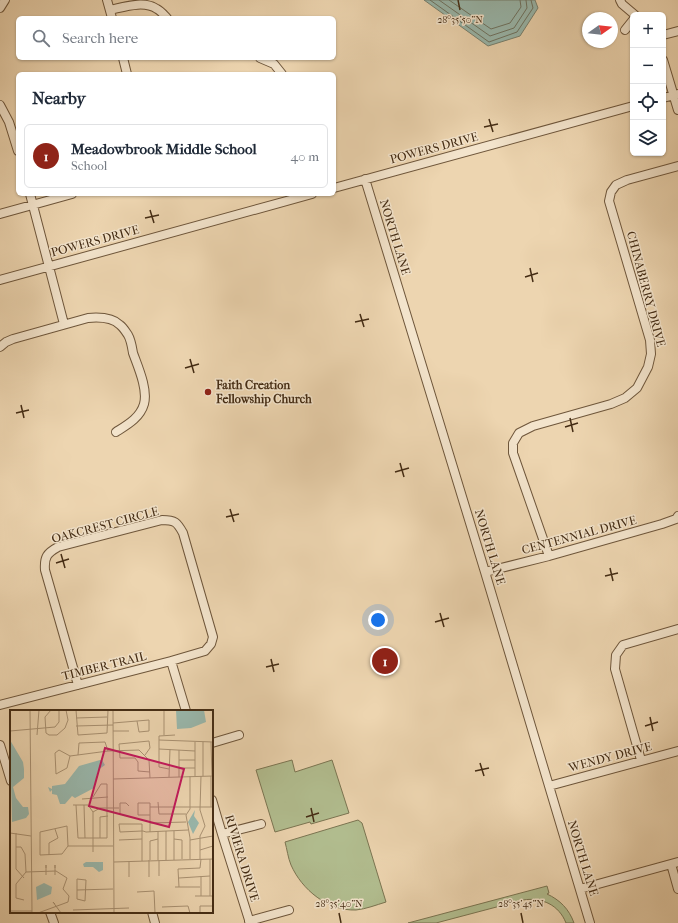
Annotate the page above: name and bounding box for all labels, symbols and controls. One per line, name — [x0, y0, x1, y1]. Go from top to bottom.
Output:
north arrow — [582, 12, 618, 48]
map controls — [630, 12, 666, 156]
button: + — [630, 12, 666, 48]
text: 28°35'50"N — [437, 14, 483, 26]
search box — [16, 16, 336, 60]
icon: search — [30, 27, 52, 49]
text: Search here — [62, 29, 138, 47]
button: − — [630, 48, 666, 84]
button: locate — [630, 84, 666, 120]
text: Nearby — [32, 88, 86, 108]
button: layers — [630, 120, 666, 156]
street label: POWERS DRIVE — [388, 130, 480, 166]
text: Meadowbrook Middle School — [71, 140, 257, 158]
text: 1 — [44, 149, 48, 164]
text: 40 m — [291, 149, 319, 164]
text: School — [71, 158, 107, 173]
street label: NORTH LANE — [377, 197, 413, 277]
street label: POWERS DRIVE — [49, 223, 141, 259]
street label: CHINABERRY DRIVE — [624, 230, 668, 348]
place label: Faith Creation Fellowship Church — [215, 378, 312, 407]
marker: Faith Creation Fellowship Church — [203, 387, 213, 397]
street label: OAKCREST CIRCLE — [50, 504, 160, 546]
street label: NORTH LANE — [472, 507, 508, 587]
street label: CENTENNIAL DRIVE — [520, 513, 638, 557]
your location — [368, 610, 388, 630]
pin: 1 — [372, 646, 398, 676]
street label: TIMBER TRAIL — [60, 649, 148, 683]
inset map — [10, 710, 213, 913]
street label: WENDY DRIVE — [566, 739, 653, 775]
street label: RIVIERA DRIVE — [222, 813, 262, 903]
street label: NORTH LANE — [565, 818, 601, 898]
text: 28°35'40"N — [315, 898, 363, 910]
text: 28°35'45"N — [498, 898, 544, 910]

